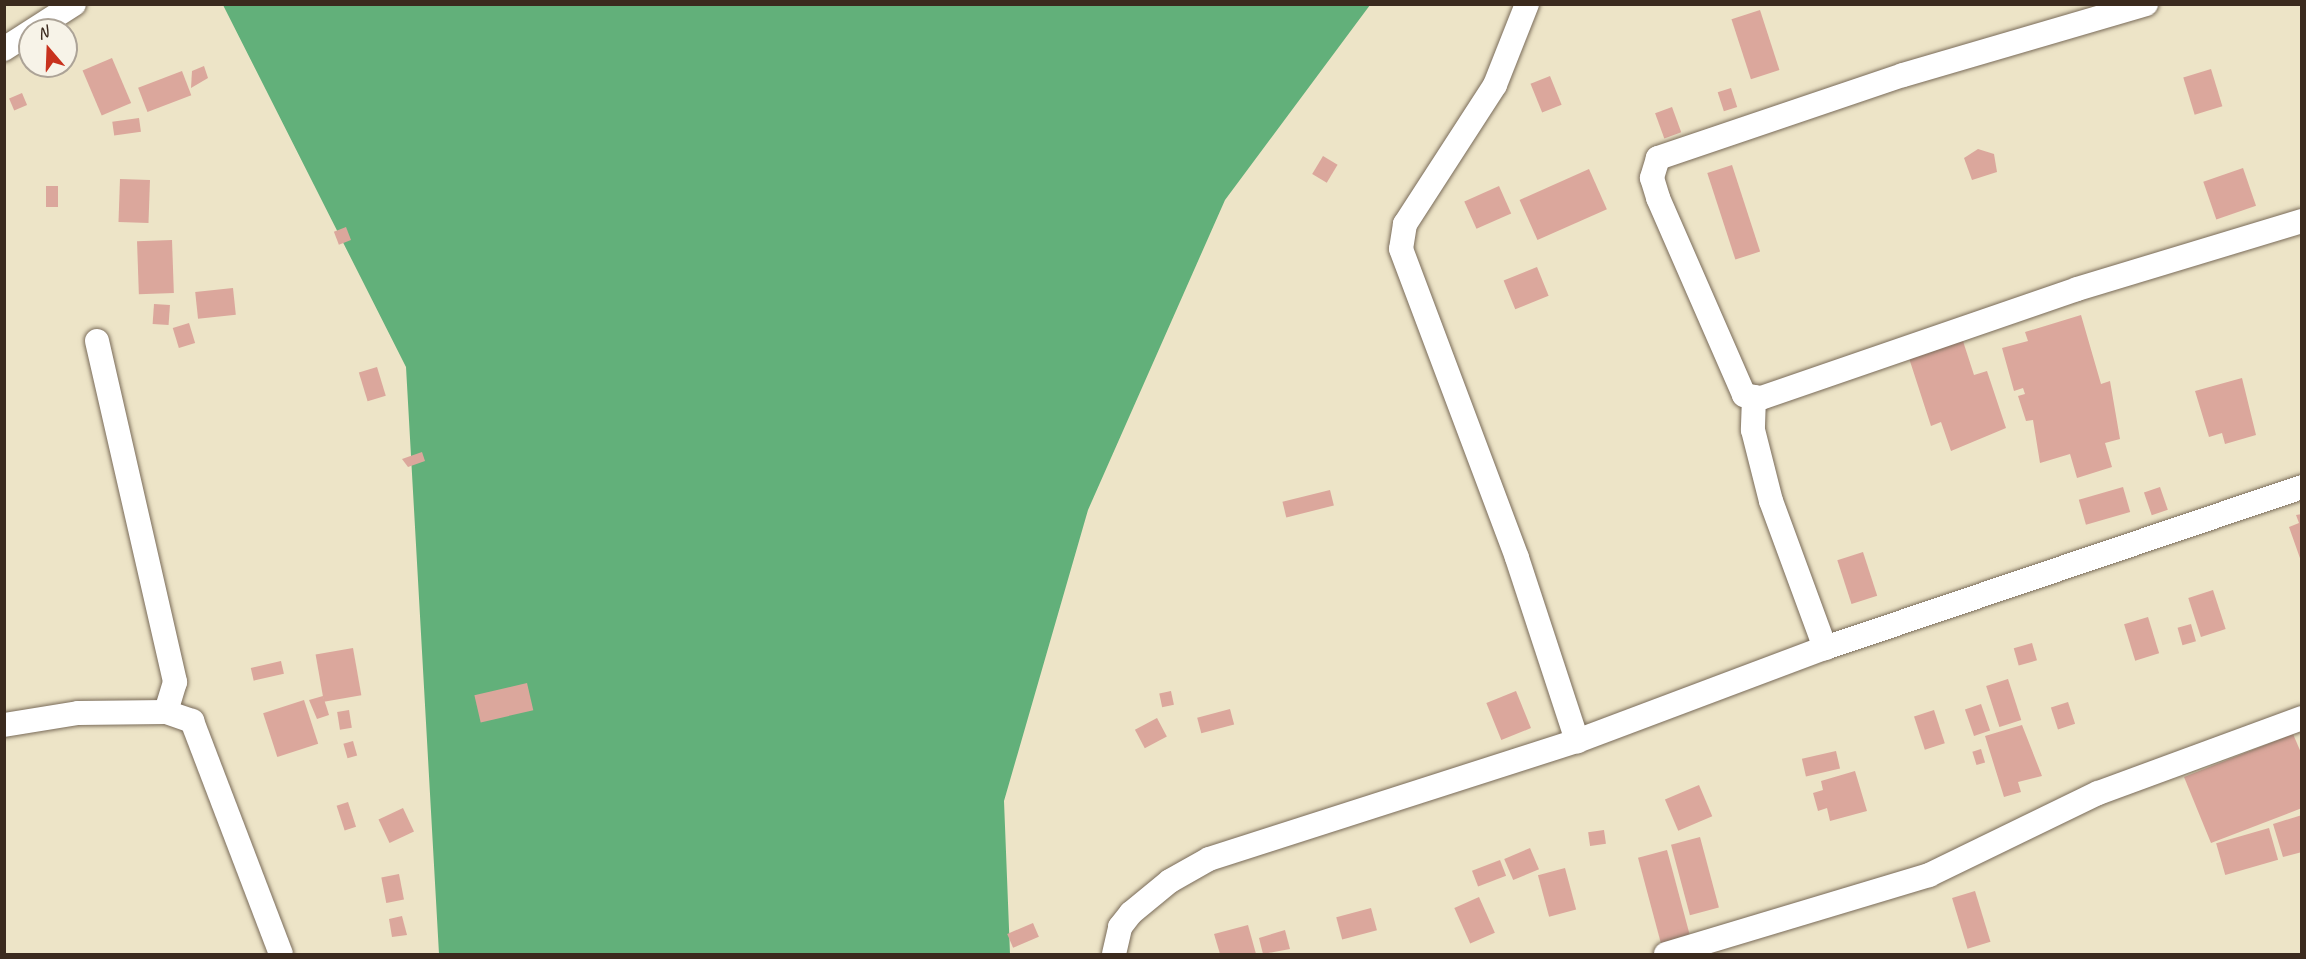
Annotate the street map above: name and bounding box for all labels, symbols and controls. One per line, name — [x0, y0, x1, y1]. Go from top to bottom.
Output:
north arrow — [18, 18, 78, 78]
text: N — [35, 22, 51, 44]

